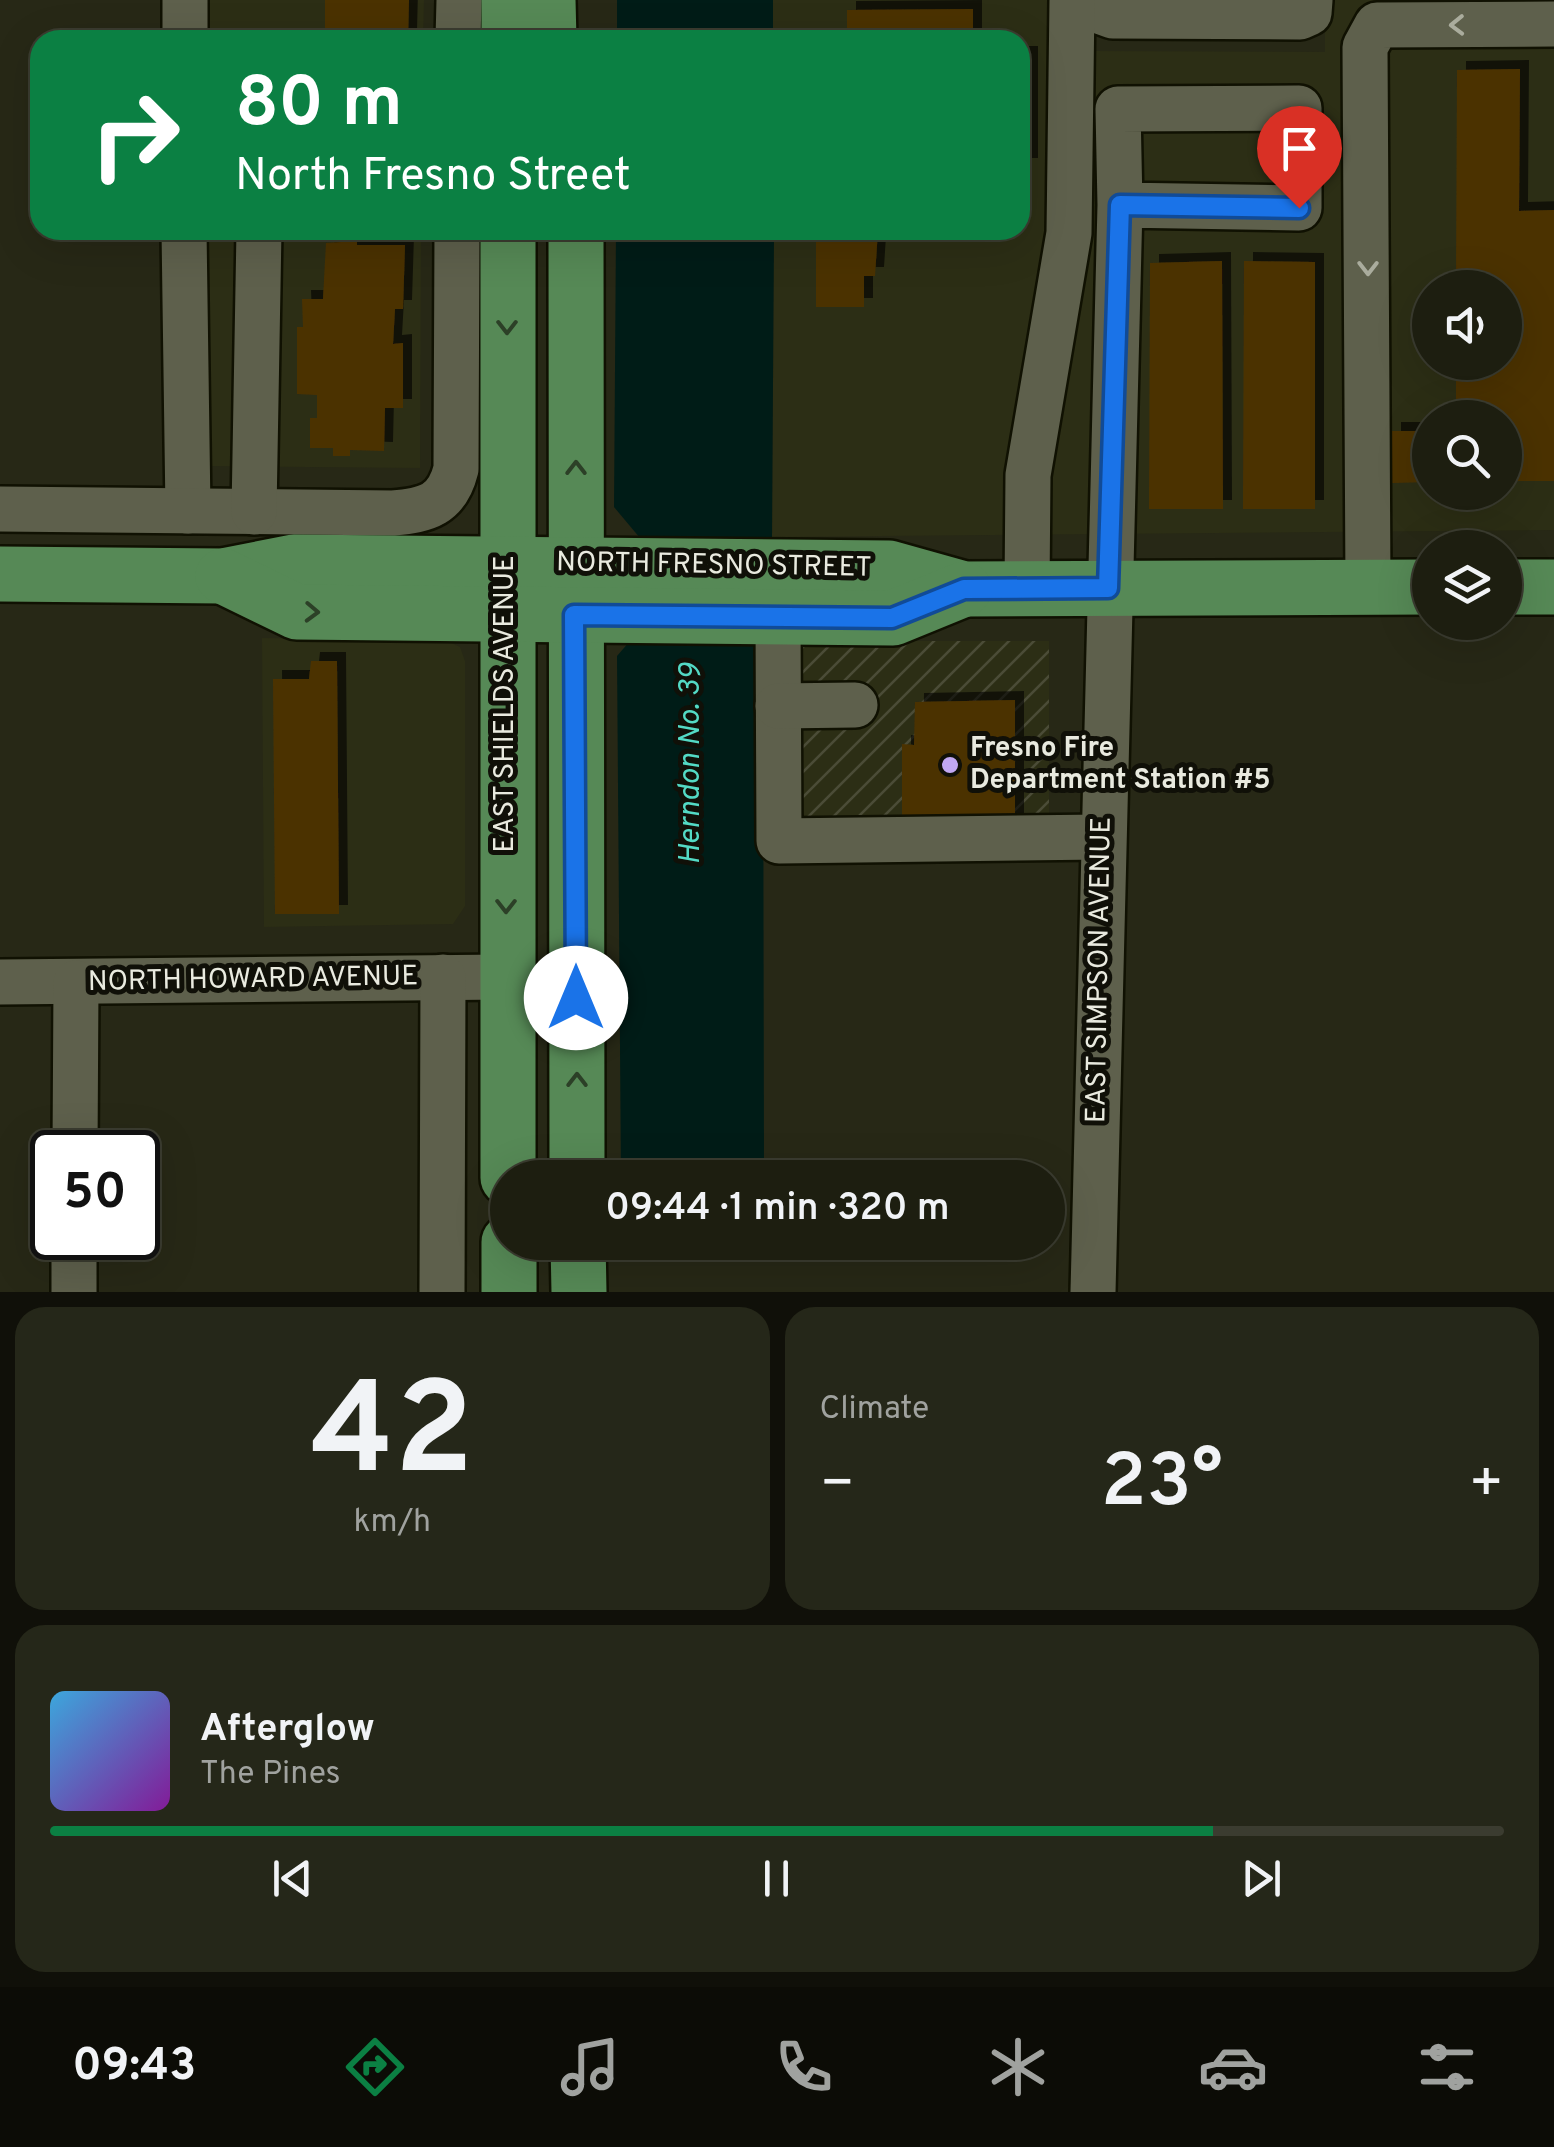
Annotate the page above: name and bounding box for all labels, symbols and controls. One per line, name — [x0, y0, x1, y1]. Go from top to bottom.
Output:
one-way arrow — [1448, 14, 1464, 35]
text: 80 m — [235, 62, 403, 151]
icon: right — [70, 70, 200, 200]
pin — [1257, 106, 1342, 209]
icon: arrive — [1272, 121, 1327, 176]
text: North Fresno Street — [235, 149, 631, 206]
one-way arrow — [1357, 260, 1379, 276]
map controls — [1412, 270, 1522, 640]
button: sound — [1412, 270, 1522, 380]
one-way arrow — [496, 320, 518, 336]
button: search — [1412, 400, 1522, 510]
one-way arrow — [565, 459, 586, 475]
button: layers — [1412, 530, 1522, 640]
street label: NORTH FRESNO STREET — [556, 545, 872, 587]
street label: EAST SHIELDS AVENUE — [488, 555, 524, 853]
one-way arrow — [305, 601, 321, 622]
water label: Herndon No. 39 — [673, 662, 710, 865]
place label: Fresno Fire Department Station #5 — [970, 731, 1271, 799]
marker: Fresno Fire Department Station #5 — [939, 754, 961, 776]
street label: EAST SIMPSON AVENUE — [1079, 816, 1121, 1124]
one-way arrow — [495, 898, 517, 914]
position arrow — [524, 946, 628, 1050]
street label: NORTH HOWARD AVENUE — [88, 959, 418, 1001]
one-way arrow — [566, 1072, 587, 1088]
speed limit sign: 50 — [30, 1130, 160, 1260]
text: 09:44 · 1 min · 320 m — [605, 1185, 950, 1234]
text: 42 — [311, 1355, 474, 1520]
text: Climate — [820, 1390, 929, 1430]
text: 23° — [1101, 1438, 1223, 1533]
text: − — [820, 1451, 855, 1521]
text: + — [1469, 1451, 1504, 1521]
text: km/h — [353, 1503, 431, 1543]
text: Afterglow — [200, 1706, 375, 1755]
text: The Pines — [200, 1755, 341, 1795]
icon: previous — [265, 1851, 320, 1906]
icon: pause — [749, 1851, 804, 1906]
icon: next — [1234, 1851, 1289, 1906]
icon: directions — [340, 2032, 410, 2102]
icon: music — [555, 2032, 625, 2102]
icon: phone — [769, 2032, 839, 2102]
icon: climate — [983, 2032, 1053, 2102]
icon: car — [1198, 2032, 1268, 2102]
icon: filters — [1412, 2032, 1482, 2102]
text: 09:43 — [72, 2039, 196, 2096]

